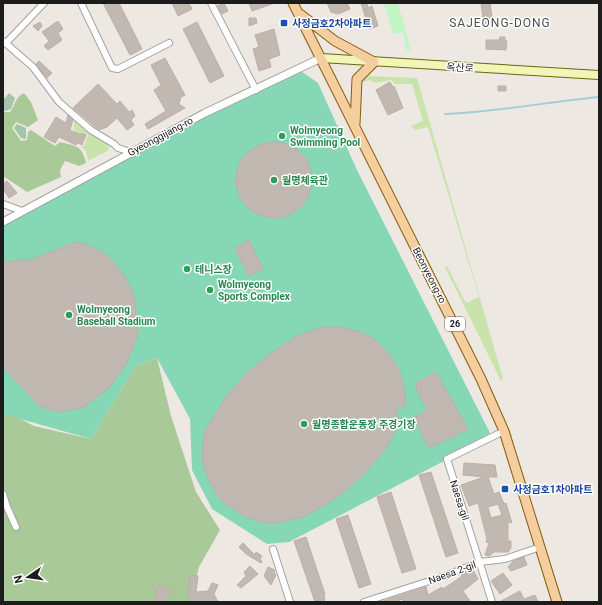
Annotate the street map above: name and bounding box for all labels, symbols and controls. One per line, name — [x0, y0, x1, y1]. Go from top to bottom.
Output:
district label: SAJEONG-DONG — [449, 16, 551, 30]
marker: 사정금호2차아파트 — [279, 18, 289, 28]
place label: 사정금호2차아파트 — [292, 18, 371, 29]
street label: 옥산로 — [446, 61, 474, 74]
street label: Gyeonggijang-ro — [126, 114, 195, 158]
place label: Wolmyeong Swimming Pool — [290, 125, 361, 148]
marker: Wolmyeong Swimming Pool — [277, 131, 287, 141]
marker: 월명체육관 — [269, 175, 279, 185]
place label: 월명체육관 — [282, 175, 328, 186]
street label: Beonyeong-ro — [411, 245, 449, 305]
marker: 테니스장 — [182, 264, 192, 274]
place label: 테니스장 — [195, 264, 232, 275]
place label: Wolmyeong Sports Complex — [218, 279, 291, 302]
marker: Wolmyeong Sports Complex — [205, 285, 215, 295]
place label: Wolmyeong Baseball Stadium — [77, 304, 156, 327]
marker: Wolmyeong Baseball Stadium — [64, 310, 74, 320]
road number: 26 — [445, 317, 465, 331]
place label: 월명종합운동장 주경기장 — [312, 418, 416, 430]
marker: 월명종합운동장 주경기장 — [299, 419, 309, 429]
street label: Naesa-gil — [448, 479, 471, 522]
marker: 사정금호1차아파트 — [500, 484, 510, 494]
place label: 사정금호1차아파트 — [513, 484, 592, 495]
north arrow — [8, 557, 48, 597]
street label: Naesa 2-gil — [427, 559, 477, 586]
text: N — [11, 574, 26, 584]

